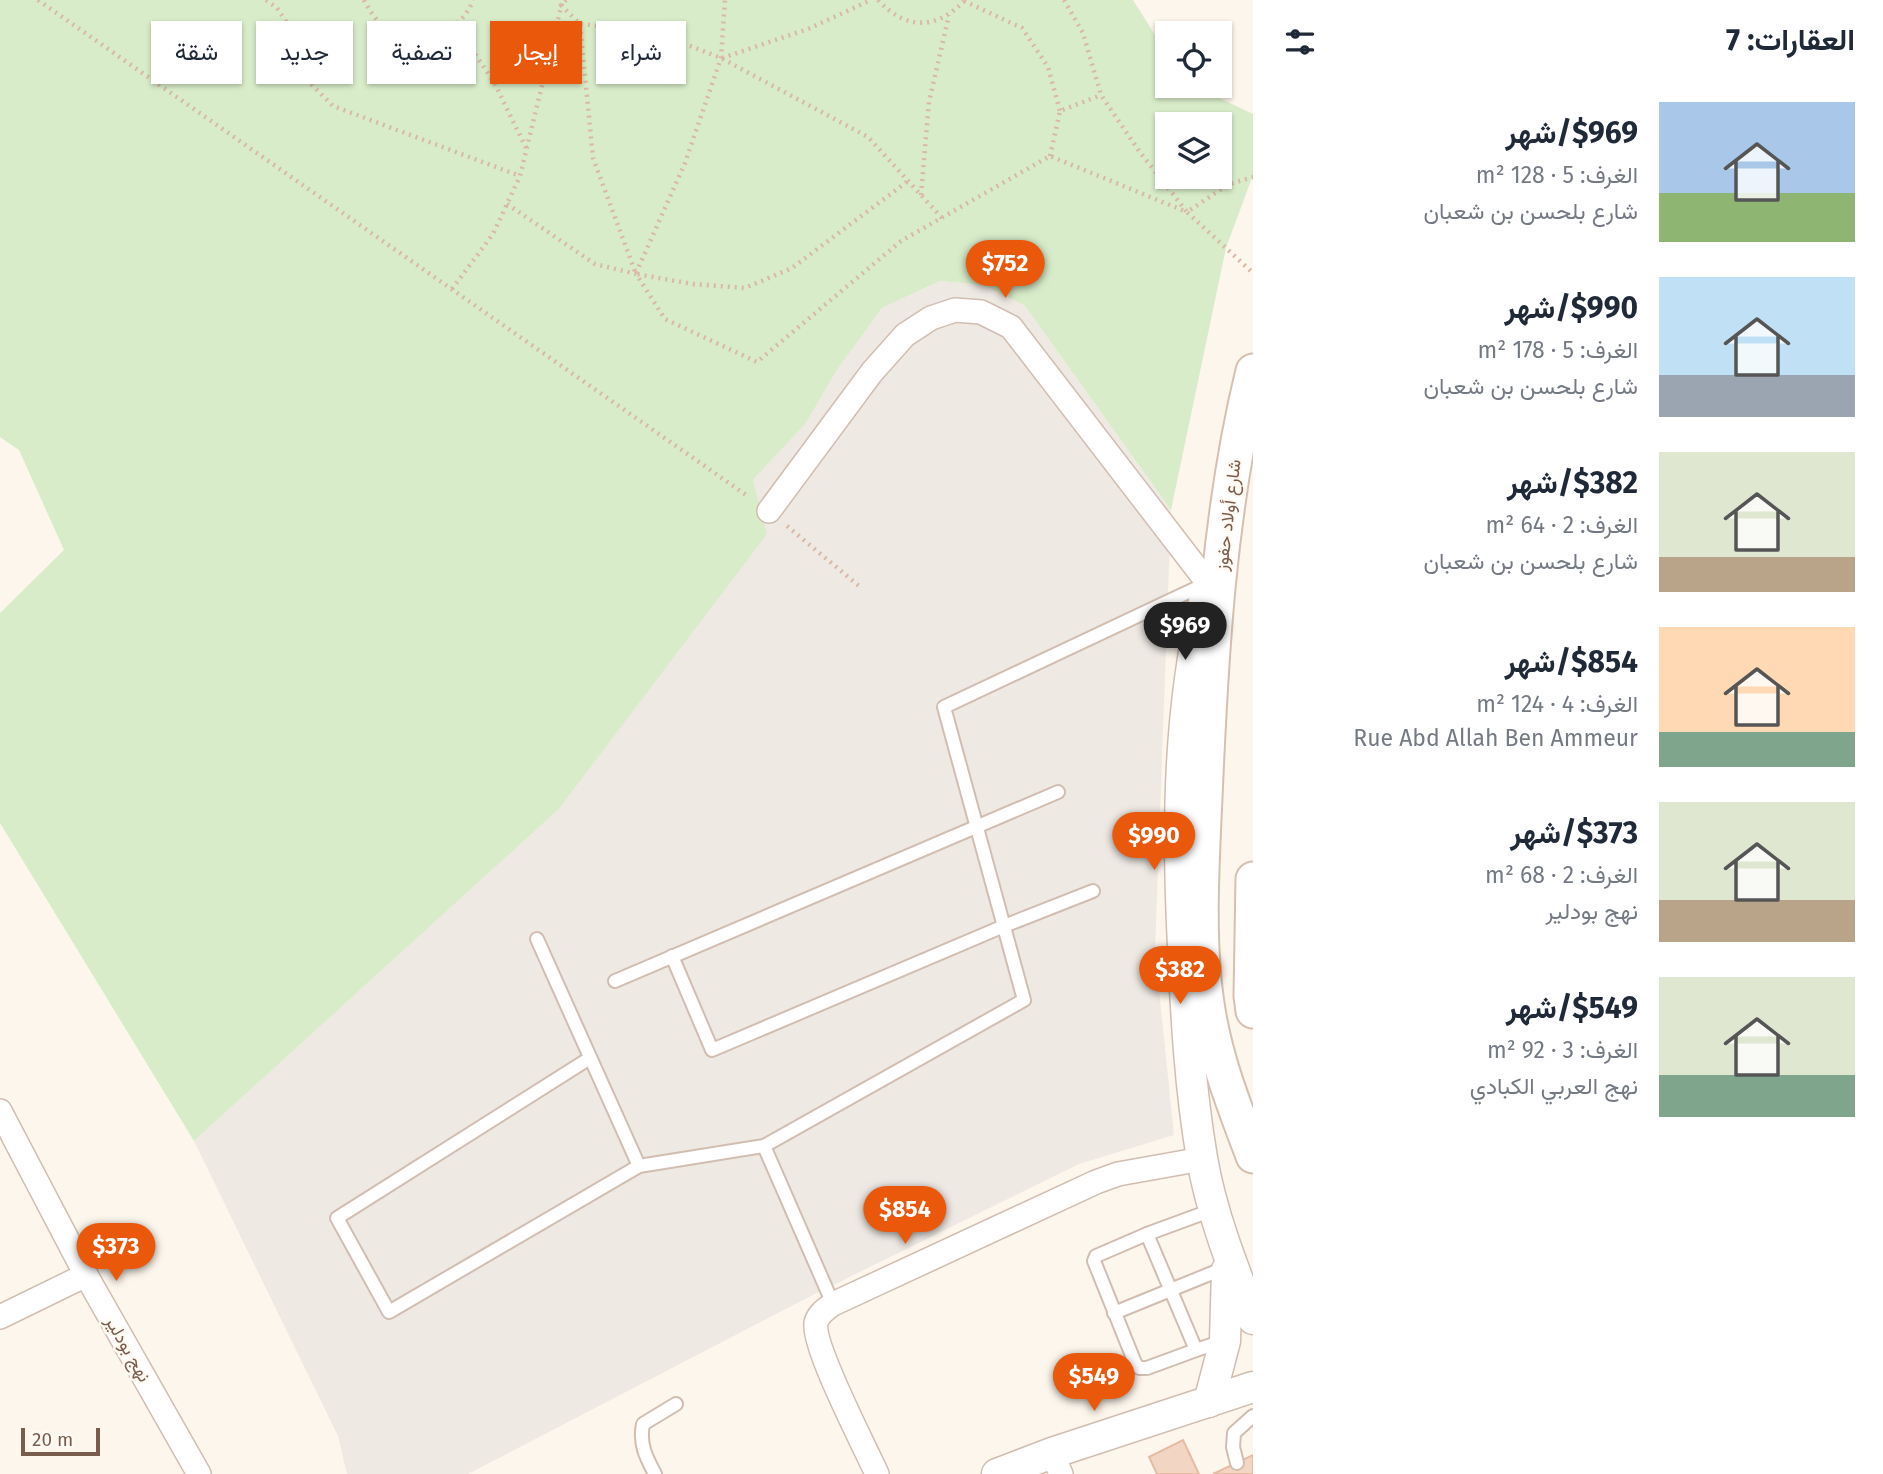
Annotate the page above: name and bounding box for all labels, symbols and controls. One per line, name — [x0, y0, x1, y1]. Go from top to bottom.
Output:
chip: شقة — [151, 21, 242, 84]
chip: جديد — [256, 21, 353, 84]
chip: تصفية — [367, 21, 476, 84]
chip: إيجار — [490, 21, 582, 84]
chip: شراء — [596, 21, 686, 84]
map controls — [1155, 21, 1232, 189]
button: locate — [1155, 21, 1232, 98]
text: العقارات: 7 — [1726, 22, 1855, 58]
icon: filters — [1281, 23, 1319, 61]
button: layers — [1155, 112, 1232, 189]
text: $969/شهر — [1506, 115, 1638, 151]
icon: home — [1715, 130, 1799, 214]
text: الغرف: 5 · 128 m² — [1476, 161, 1638, 189]
text: شارع بلحسن بن شعبان — [1423, 197, 1638, 225]
pin: $752 — [964, 240, 1046, 300]
text: $752 — [982, 249, 1028, 277]
text: $990/شهر — [1504, 290, 1638, 326]
icon: home — [1715, 305, 1799, 389]
text: الغرف: 5 · 178 m² — [1477, 336, 1638, 364]
text: شارع بلحسن بن شعبان — [1423, 372, 1638, 400]
street label: شارع أولاد حفوز — [1210, 458, 1247, 573]
text: $382/شهر — [1507, 465, 1638, 501]
icon: home — [1715, 480, 1799, 564]
text: الغرف: 2 · 64 m² — [1486, 511, 1638, 539]
text: شارع بلحسن بن شعبان — [1423, 547, 1638, 575]
pin: $969 — [1144, 602, 1226, 662]
text: $969 — [1160, 611, 1210, 639]
text: $854/شهر — [1505, 644, 1638, 680]
icon: home — [1715, 655, 1799, 739]
text: الغرف: 4 · 124 m² — [1476, 690, 1638, 718]
text: Rue Abd Allah Ben Ammeur — [1353, 724, 1638, 752]
pin: $990 — [1113, 812, 1195, 872]
text: $373/شهر — [1510, 815, 1638, 851]
text: $990 — [1128, 821, 1180, 849]
icon: home — [1715, 830, 1799, 914]
text: الغرف: 2 · 68 m² — [1485, 861, 1638, 889]
text: نهج بودلير — [1545, 897, 1638, 925]
pin: $382 — [1139, 946, 1221, 1006]
text: $382 — [1155, 955, 1205, 983]
text: $549/شهر — [1506, 990, 1638, 1026]
icon: home — [1715, 1005, 1799, 1089]
text: الغرف: 3 · 92 m² — [1487, 1036, 1638, 1064]
text: نهج العربي الكبادي — [1470, 1072, 1638, 1100]
pin: $854 — [864, 1186, 946, 1246]
text: $854 — [879, 1195, 931, 1223]
pin: $373 — [75, 1224, 157, 1283]
text: $373 — [92, 1232, 140, 1260]
street label: نهج بودلير — [99, 1311, 156, 1386]
pin: $549 — [1053, 1354, 1135, 1413]
text: $549 — [1069, 1362, 1119, 1390]
scale bar — [21, 1425, 100, 1457]
text: 20 m — [32, 1428, 73, 1451]

